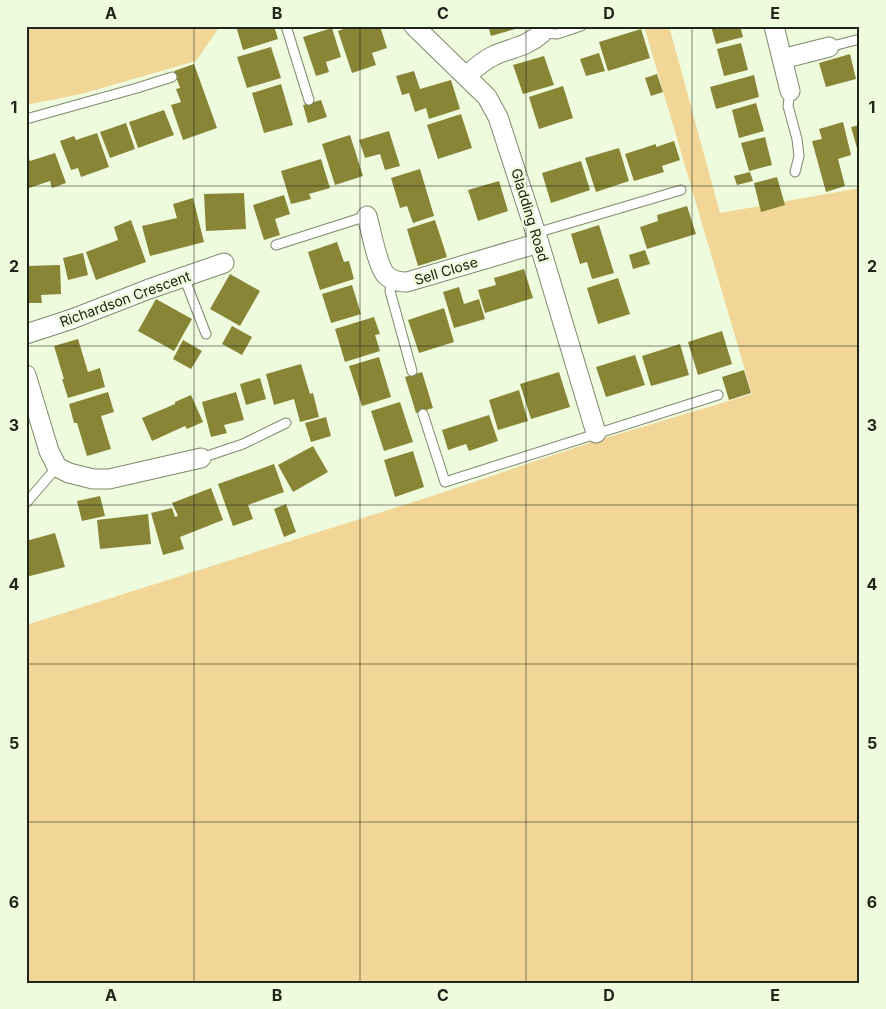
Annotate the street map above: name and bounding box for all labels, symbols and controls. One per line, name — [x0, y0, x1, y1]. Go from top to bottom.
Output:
text: A — [105, 3, 117, 23]
text: B — [272, 3, 282, 23]
text: C — [437, 3, 449, 23]
text: D — [603, 3, 615, 23]
text: E — [770, 3, 780, 23]
text: 1 — [11, 97, 17, 117]
text: 1 — [869, 97, 875, 117]
street label: Gladding Road — [508, 166, 553, 264]
street label: Sell Close — [412, 253, 480, 288]
text: 2 — [9, 256, 19, 276]
text: 2 — [867, 256, 877, 276]
street label: Richardson Crescent — [57, 267, 193, 330]
text: 3 — [9, 415, 19, 435]
text: 3 — [867, 415, 877, 435]
text: 4 — [9, 574, 20, 594]
text: 4 — [867, 574, 878, 594]
text: 5 — [9, 733, 19, 753]
text: 5 — [867, 733, 877, 753]
text: 6 — [9, 892, 19, 912]
text: 6 — [867, 892, 877, 912]
text: A — [105, 985, 117, 1005]
text: B — [272, 985, 282, 1005]
text: C — [437, 985, 449, 1005]
text: D — [603, 985, 615, 1005]
text: E — [770, 985, 780, 1005]

